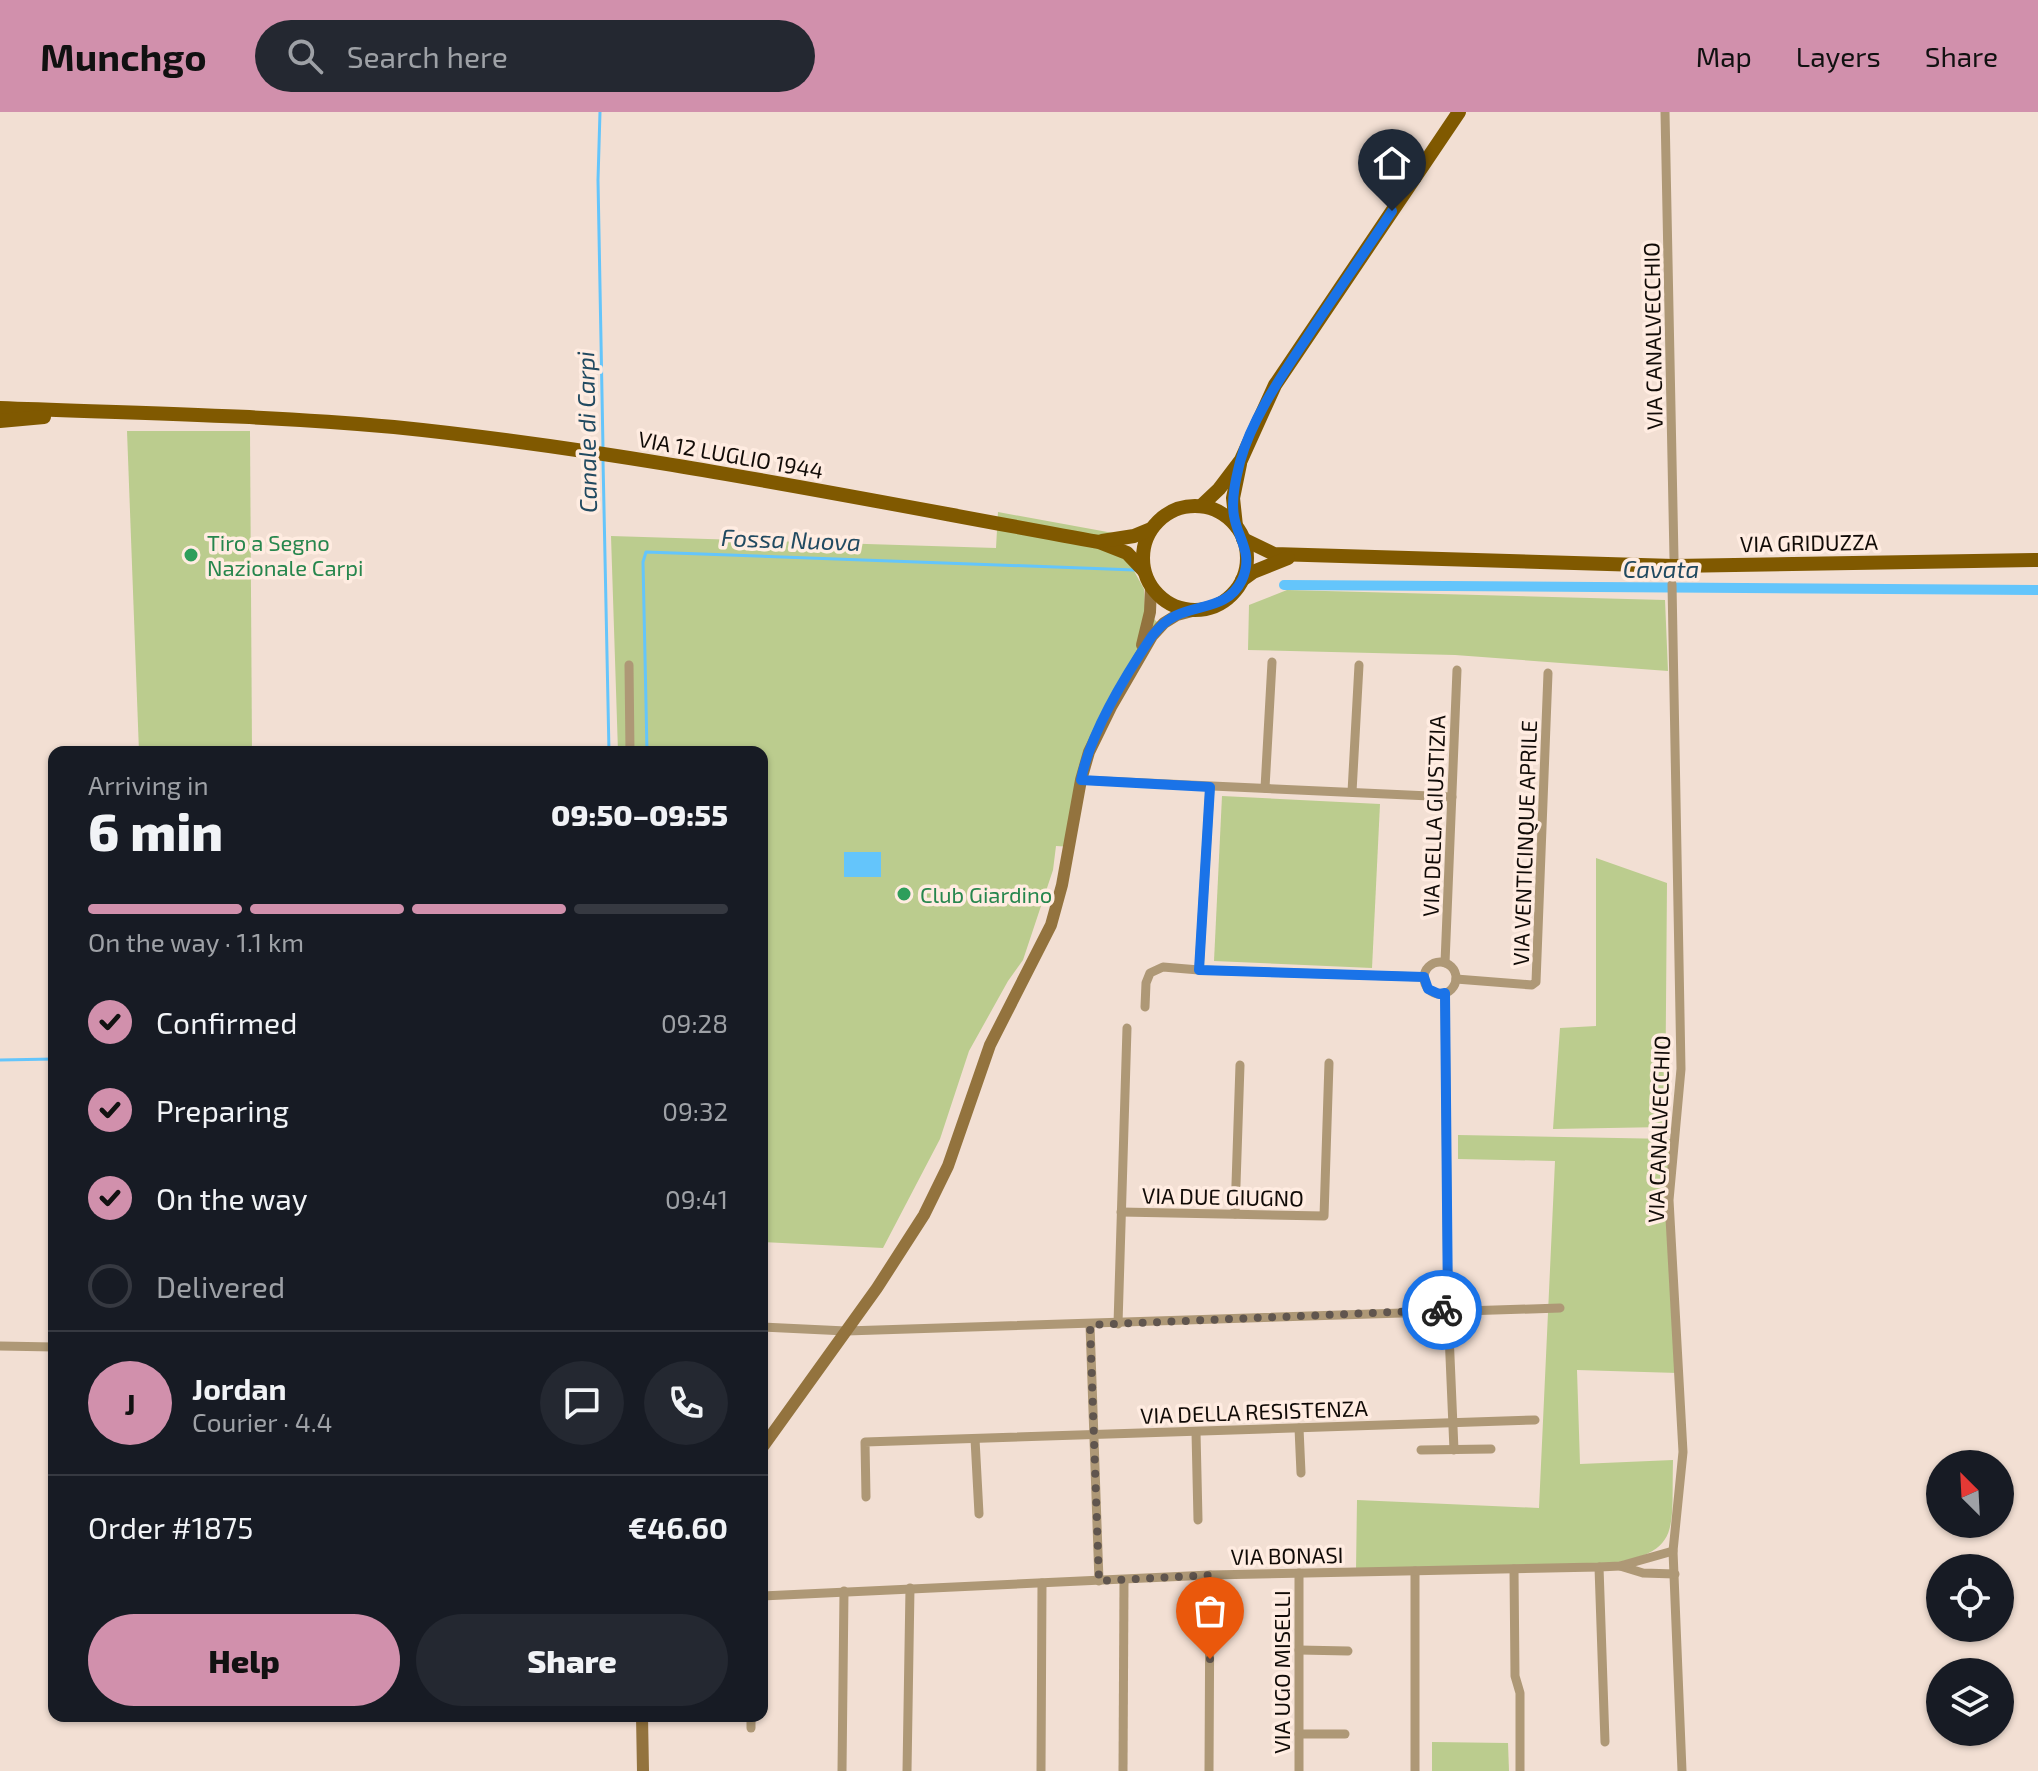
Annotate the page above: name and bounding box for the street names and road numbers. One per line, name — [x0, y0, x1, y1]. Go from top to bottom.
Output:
street label: VIA CANALVECCHIO — [1637, 242, 1667, 430]
street label: VIA 12 LUGLIO 1944 — [636, 425, 826, 483]
street label: VIA GRIDUZZA — [1740, 528, 1879, 556]
street label: VIA DELLA GIUSTIZIA — [1416, 714, 1450, 917]
street label: VIA VENTICINQUE APRILE — [1507, 720, 1542, 966]
street label: VIA CANALVECCHIO — [1642, 1035, 1674, 1223]
street label: VIA DUE GIUGNO — [1142, 1182, 1304, 1210]
street label: VIA DELLA RESISTENZA — [1140, 1394, 1369, 1428]
street label: VIA BONASI — [1230, 1541, 1344, 1569]
street label: VIA UGO MISELLI — [1268, 1590, 1294, 1754]

